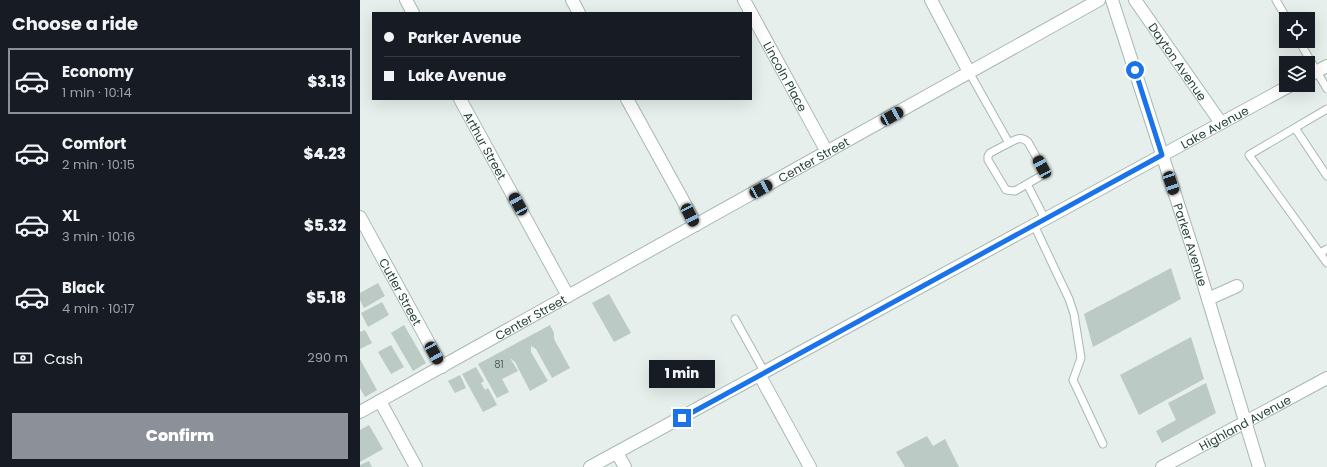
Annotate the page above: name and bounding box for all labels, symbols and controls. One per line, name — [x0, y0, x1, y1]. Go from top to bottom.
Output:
text: Choose a ride — [12, 11, 138, 36]
map controls — [1279, 12, 1315, 92]
button: locate — [1279, 12, 1315, 48]
street label: Dayton Avenue — [1145, 19, 1211, 104]
text: Parker Avenue — [408, 27, 521, 48]
street label: Lincoln Place — [760, 38, 812, 114]
button: layers — [1279, 56, 1315, 92]
text: Economy — [62, 61, 134, 82]
route start — [1126, 61, 1144, 79]
icon: car — [14, 63, 50, 99]
text: Lake Avenue — [408, 65, 506, 86]
text: $3.13 — [307, 71, 346, 92]
text: 1 min · 10:14 — [62, 83, 132, 102]
street label: Lake Avenue — [1177, 101, 1251, 152]
car — [879, 105, 905, 127]
street label: Arthur Street — [460, 108, 511, 183]
text: Comfort — [62, 133, 126, 154]
street label: Center Street — [775, 133, 852, 186]
icon: car — [14, 135, 50, 171]
text: $4.23 — [304, 143, 346, 164]
car — [1031, 154, 1053, 180]
text: 2 min · 10:15 — [62, 155, 135, 174]
car — [1162, 170, 1180, 196]
car — [748, 178, 774, 200]
car — [507, 191, 529, 217]
street label: Parker Avenue — [1170, 201, 1212, 288]
car — [679, 202, 701, 228]
text: XL — [62, 205, 80, 226]
icon: car — [14, 207, 50, 243]
text: $5.32 — [304, 215, 346, 236]
text: 3 min · 10:16 — [62, 227, 135, 246]
street label: Cutler Street — [375, 255, 426, 328]
text: Black — [62, 277, 105, 298]
icon: car — [14, 279, 50, 315]
text: $5.18 — [306, 287, 346, 308]
street label: Center Street — [492, 290, 569, 344]
text: 4 min · 10:17 — [62, 299, 135, 318]
car — [423, 340, 445, 366]
icon: cash — [12, 347, 34, 369]
text: Cash — [44, 348, 83, 369]
text: 290 m — [307, 348, 348, 367]
house number: 81 — [494, 357, 504, 372]
callout: 1 min — [649, 360, 715, 388]
text: 1 min — [665, 364, 699, 383]
street label: Highland Avenue — [1196, 391, 1294, 454]
route end — [673, 409, 691, 427]
button: Confirm — [12, 413, 348, 459]

